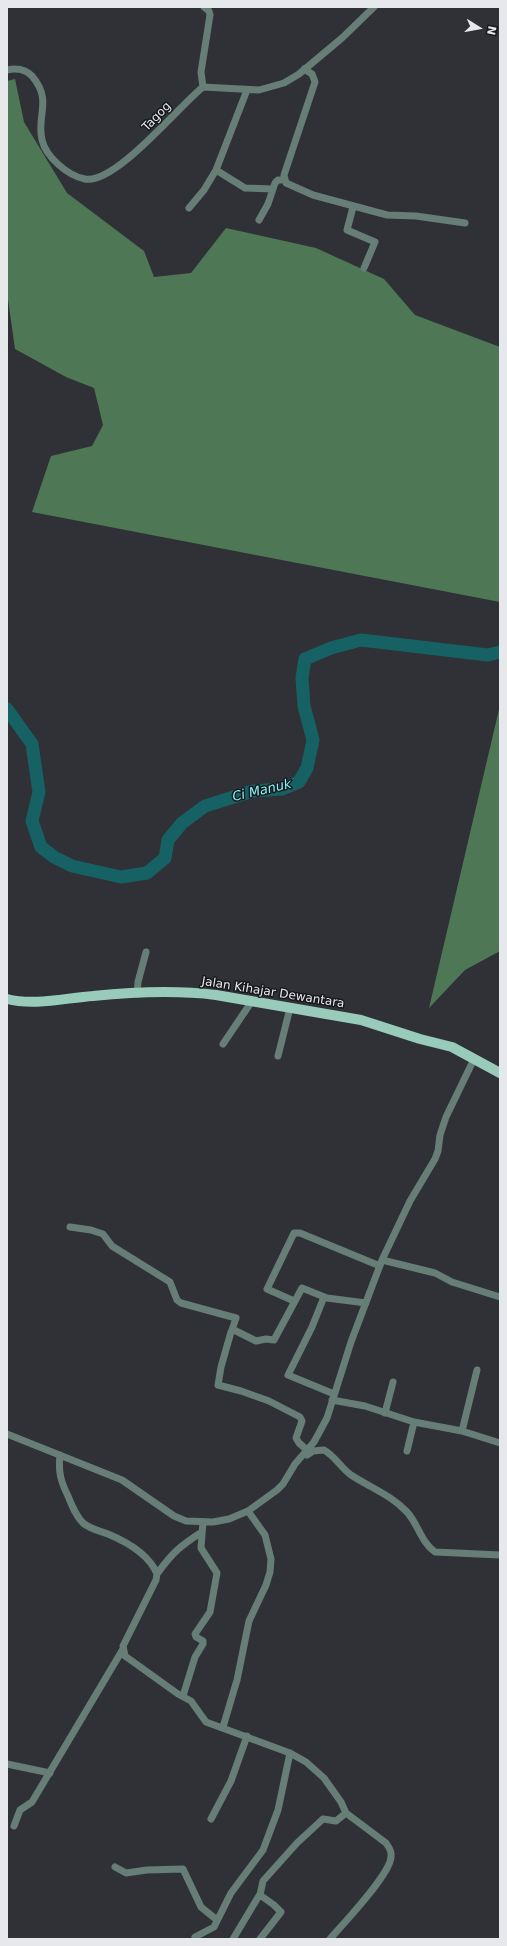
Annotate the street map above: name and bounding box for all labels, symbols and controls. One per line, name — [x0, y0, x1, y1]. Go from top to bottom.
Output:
north arrow — [459, 8, 499, 48]
text: N — [484, 25, 499, 36]
street label: Tagog — [140, 99, 174, 135]
water label: Ci Manuk — [231, 777, 293, 805]
street label: Jalan Kihajar Dewantara — [201, 975, 345, 1011]

